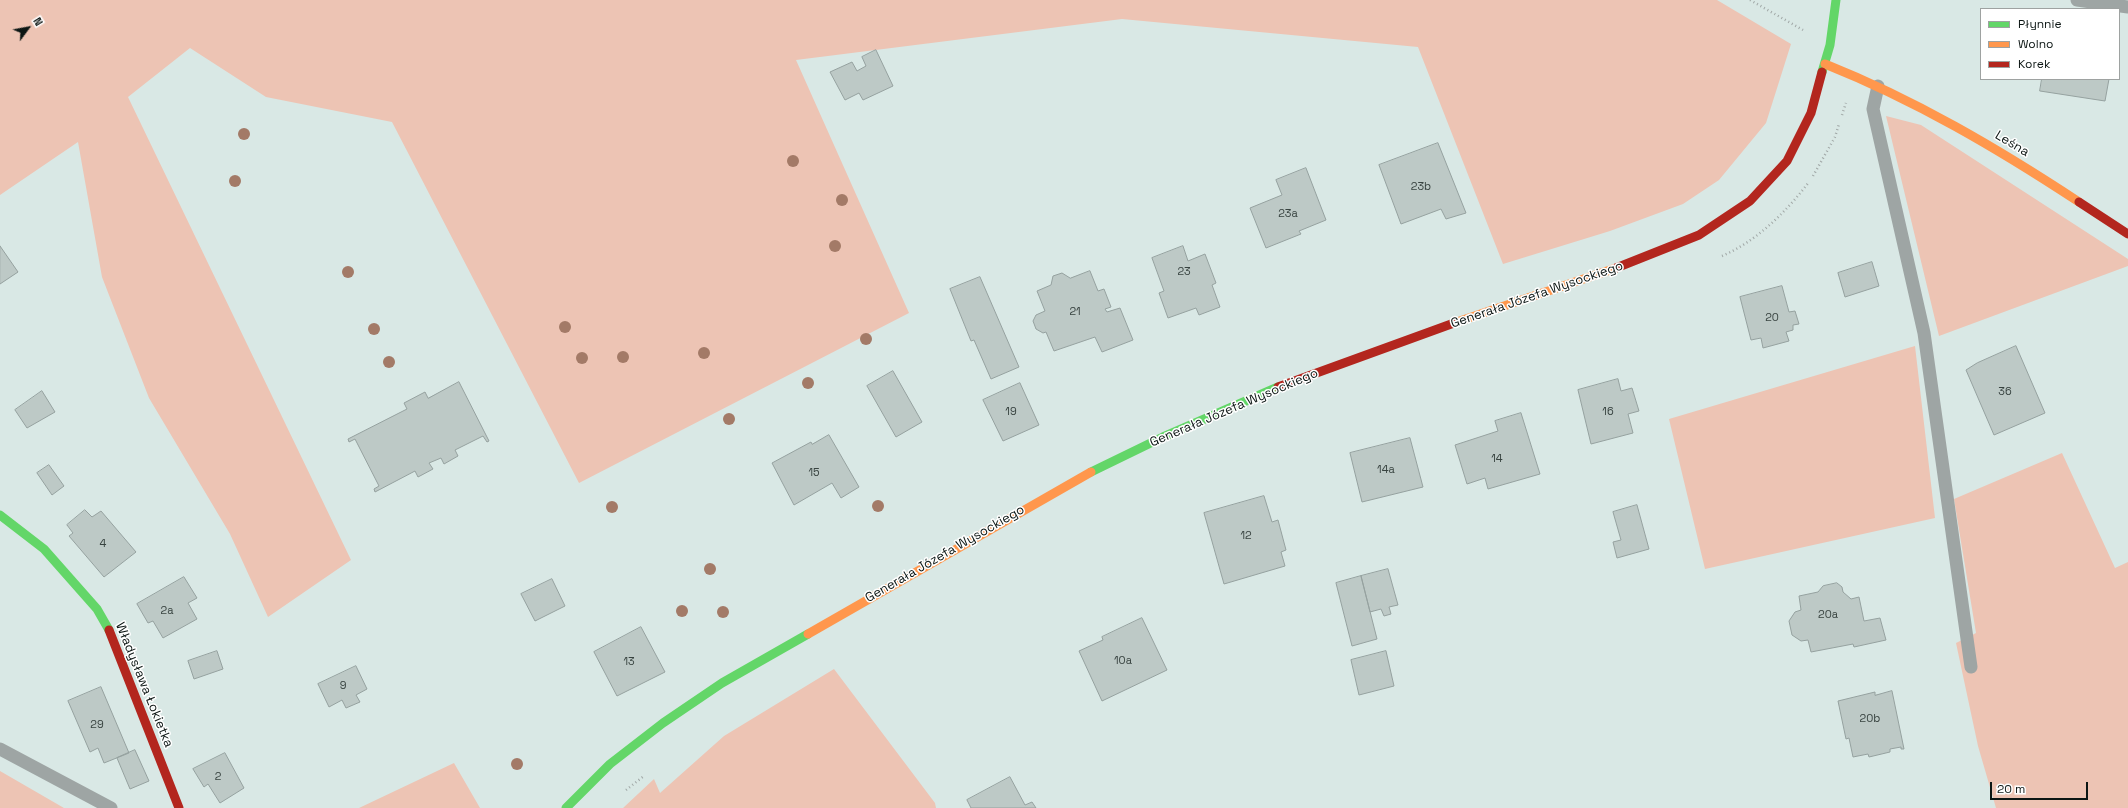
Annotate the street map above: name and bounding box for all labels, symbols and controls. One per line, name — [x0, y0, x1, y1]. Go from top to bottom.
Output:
north arrow — [8, 8, 48, 48]
legend — [1980, 8, 2120, 80]
text: N — [30, 15, 46, 28]
text: Płynnie — [2018, 16, 2062, 32]
text: Wolno — [2018, 36, 2053, 52]
text: Korek — [2018, 56, 2050, 72]
street label: Leśna — [1992, 128, 2032, 160]
house number: 23b — [1411, 180, 1431, 194]
house number: 23a — [1278, 207, 1298, 221]
street label: Generała Józefa Wysockiego — [1449, 258, 1625, 332]
house number: 23 — [1177, 265, 1191, 279]
house number: 21 — [1069, 305, 1081, 319]
house number: 20 — [1765, 311, 1779, 325]
street label: Generała Józefa Wysockiego — [1147, 365, 1321, 451]
house number: 36 — [1998, 385, 2012, 399]
house number: 19 — [1005, 405, 1017, 419]
house number: 16 — [1602, 405, 1614, 419]
house number: 14 — [1491, 452, 1503, 466]
house number: 14a — [1377, 463, 1395, 477]
house number: 15 — [808, 466, 820, 480]
street label: Generała Józefa Wysockiego — [863, 502, 1027, 606]
house number: 12 — [1240, 529, 1252, 543]
house number: 4 — [100, 537, 106, 551]
house number: 2a — [161, 604, 173, 618]
house number: 20a — [1818, 608, 1838, 622]
street label: Władysława Łokietka — [112, 620, 176, 750]
house number: 10a — [1114, 654, 1132, 668]
house number: 13 — [623, 655, 635, 669]
house number: 9 — [340, 679, 346, 693]
house number: 20b — [1860, 712, 1880, 726]
house number: 29 — [90, 718, 104, 732]
house number: 2 — [215, 770, 221, 784]
scale bar — [1992, 774, 2090, 800]
text: 20 m — [1997, 781, 2025, 797]

